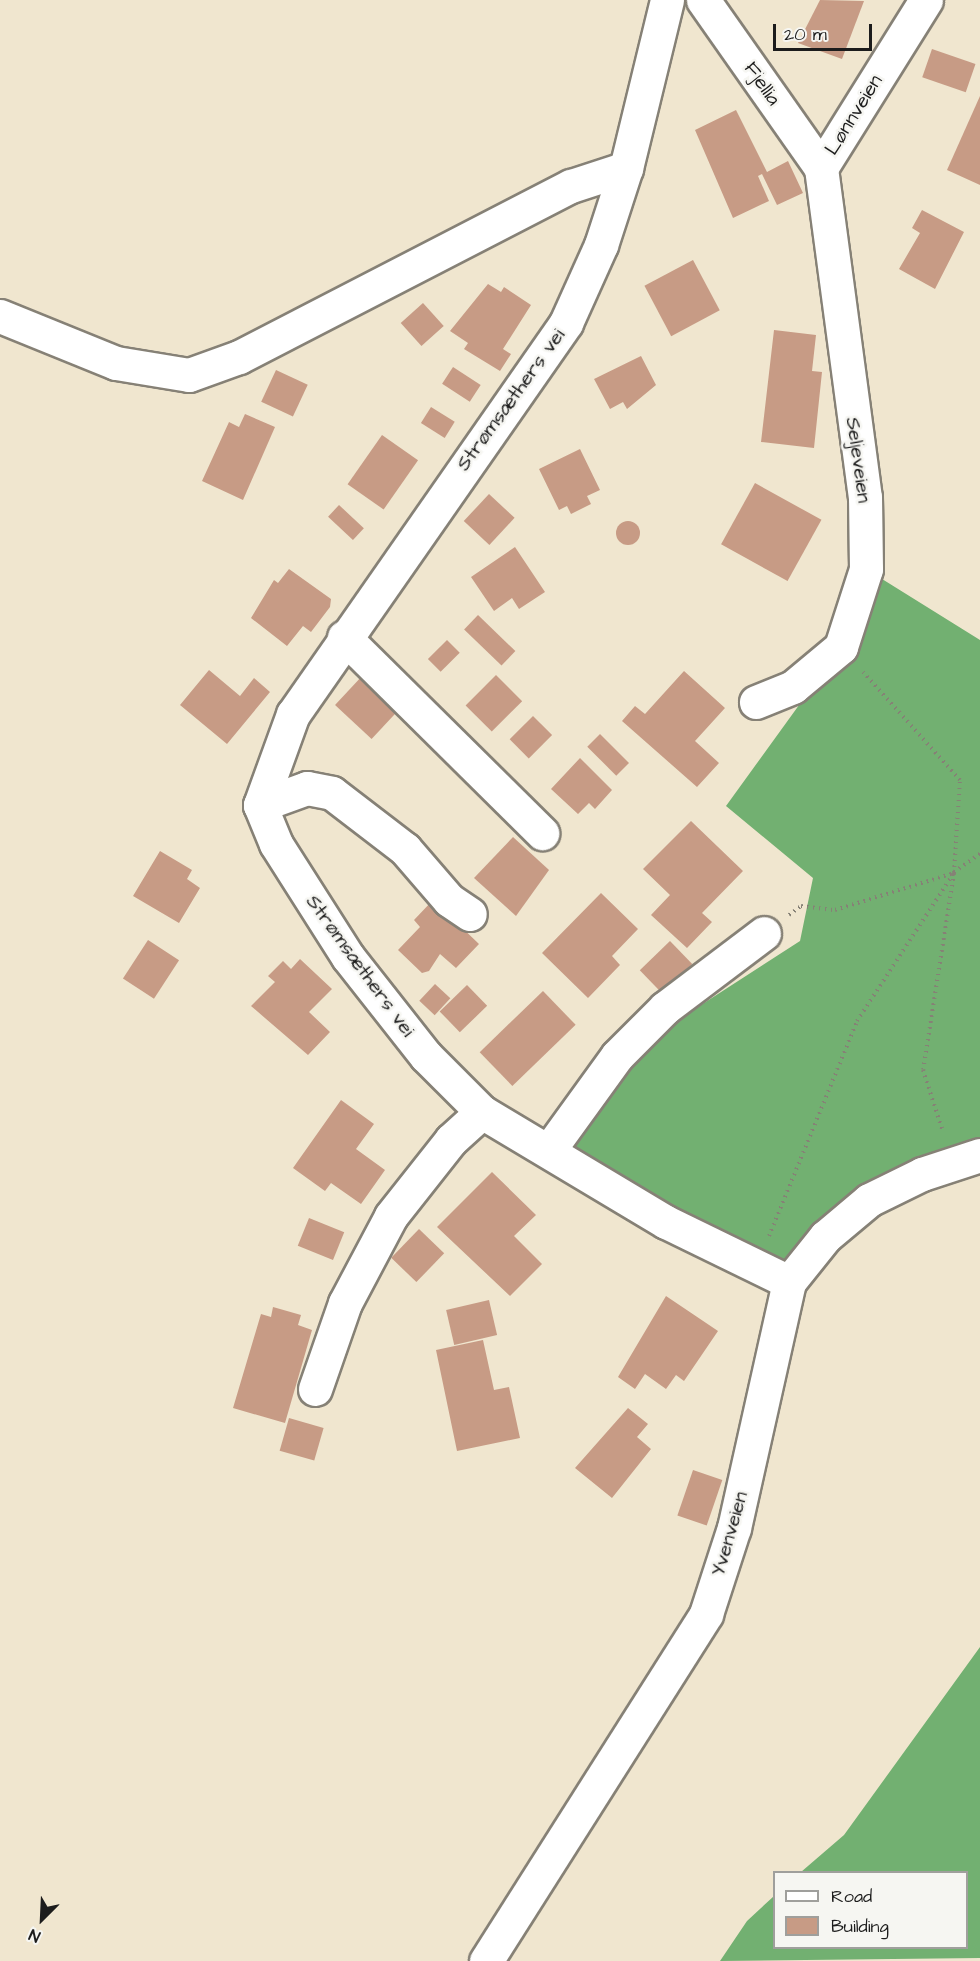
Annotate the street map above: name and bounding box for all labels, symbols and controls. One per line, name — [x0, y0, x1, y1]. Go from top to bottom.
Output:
scale bar — [776, 12, 875, 50]
text: 20 m — [784, 22, 827, 47]
street label: Fjellia — [738, 58, 786, 110]
street label: Lønnveien — [820, 70, 888, 160]
street label: Strømsæthers vei — [452, 324, 570, 476]
street label: Seljeveien — [840, 416, 876, 504]
street label: Strømsæthers vei — [301, 890, 419, 1042]
street label: Yvenveien — [706, 1489, 754, 1579]
legend — [773, 1871, 968, 1949]
text: Road — [831, 1884, 872, 1909]
north arrow — [12, 1889, 72, 1949]
text: Building — [831, 1914, 889, 1939]
text: N — [26, 1923, 44, 1948]

